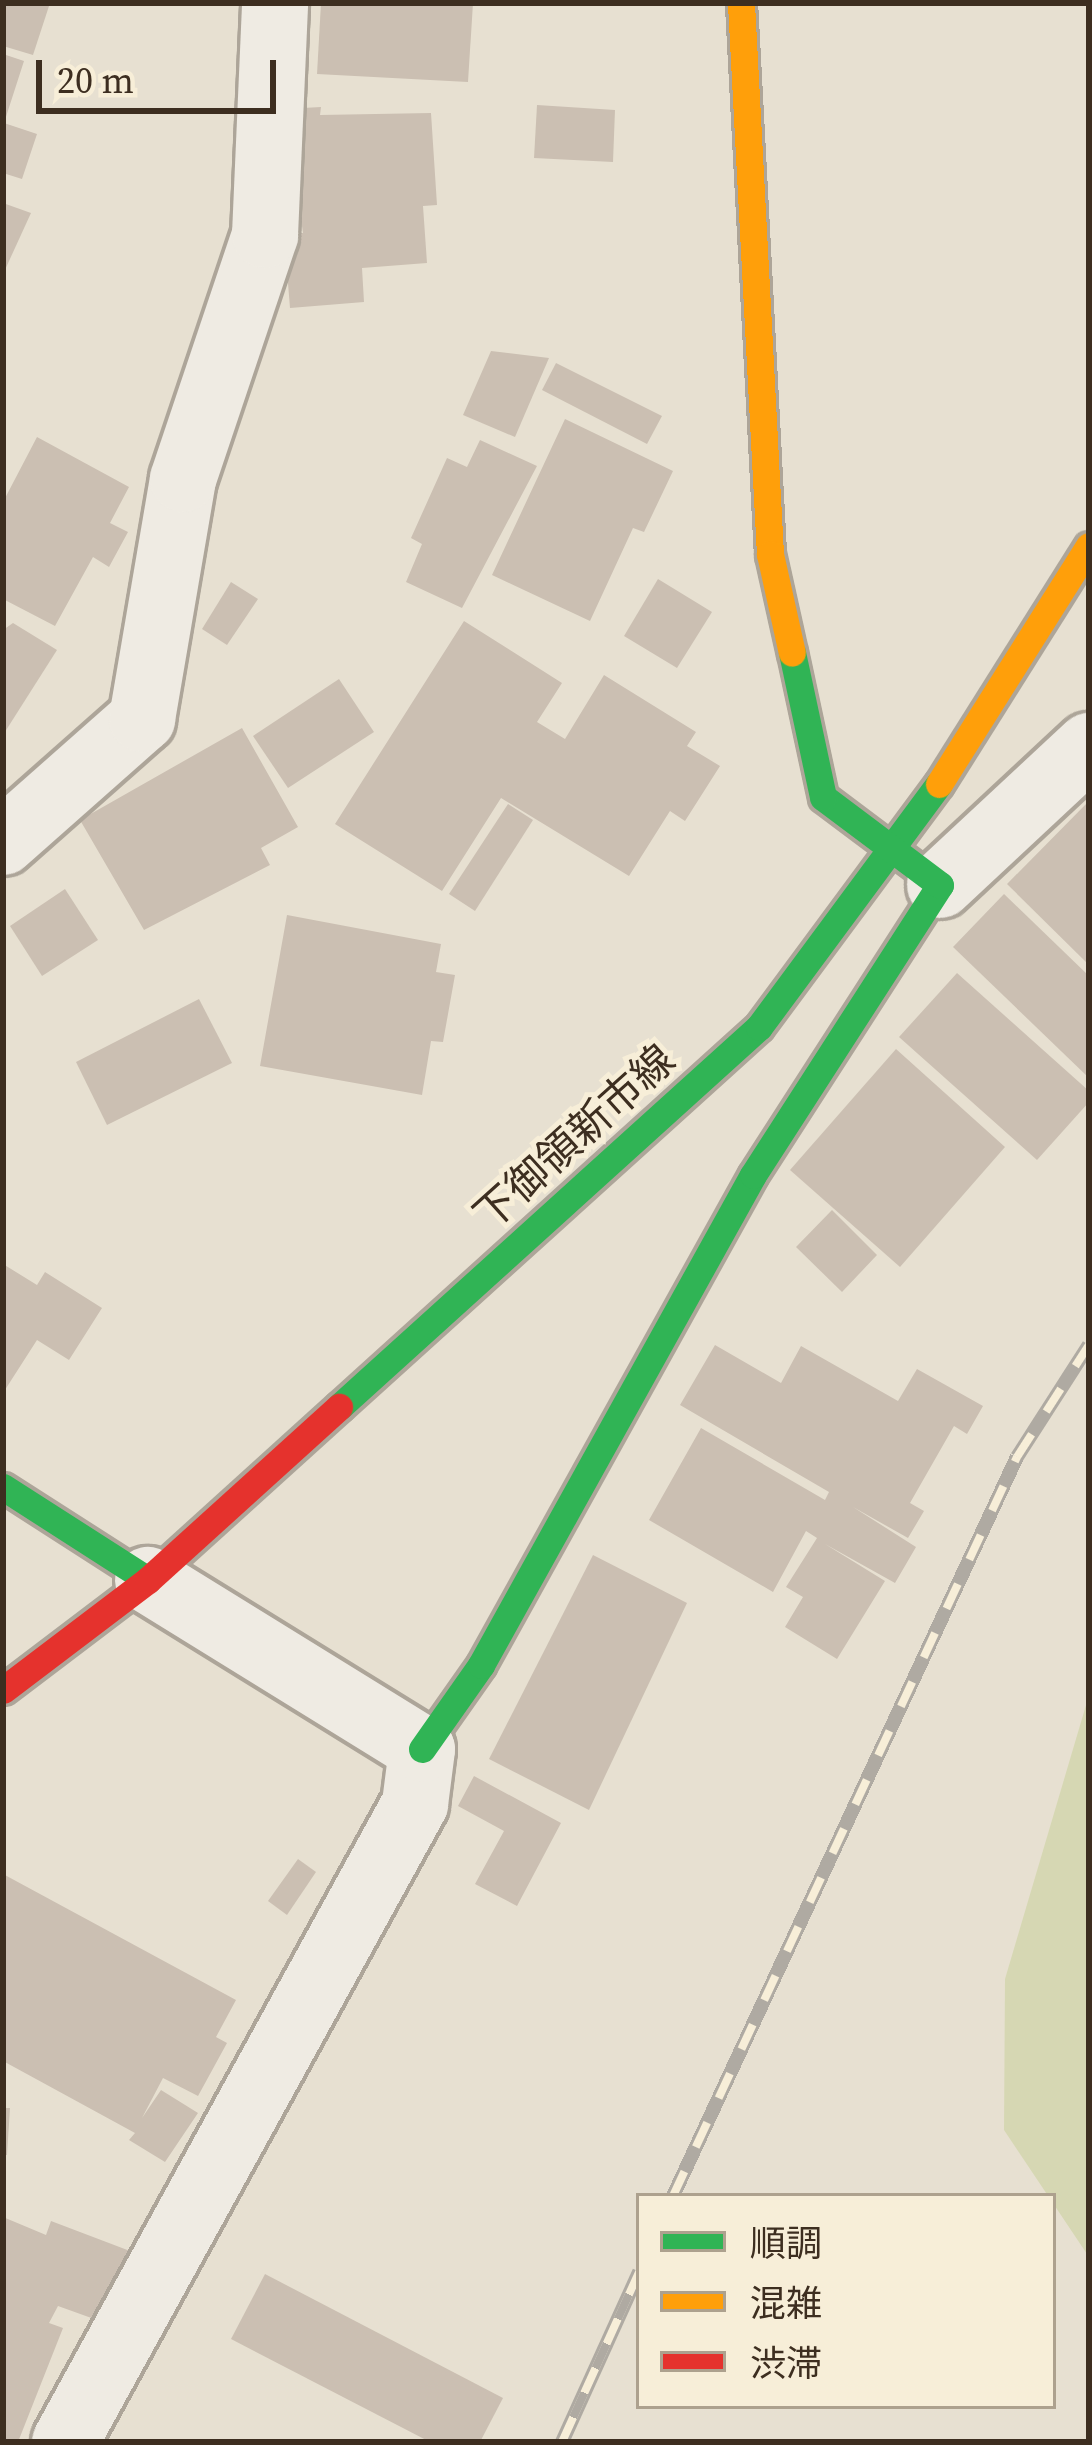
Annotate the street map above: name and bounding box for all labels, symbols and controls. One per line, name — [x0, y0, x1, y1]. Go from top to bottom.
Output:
scale bar — [42, 36, 282, 110]
text: 20 m — [57, 56, 134, 105]
street label: 下御領新市線 — [464, 1034, 684, 1240]
legend — [636, 2193, 1056, 2409]
text: 順調 — [750, 2219, 822, 2268]
text: 混雑 — [750, 2279, 822, 2328]
text: 渋滞 — [750, 2339, 822, 2388]

